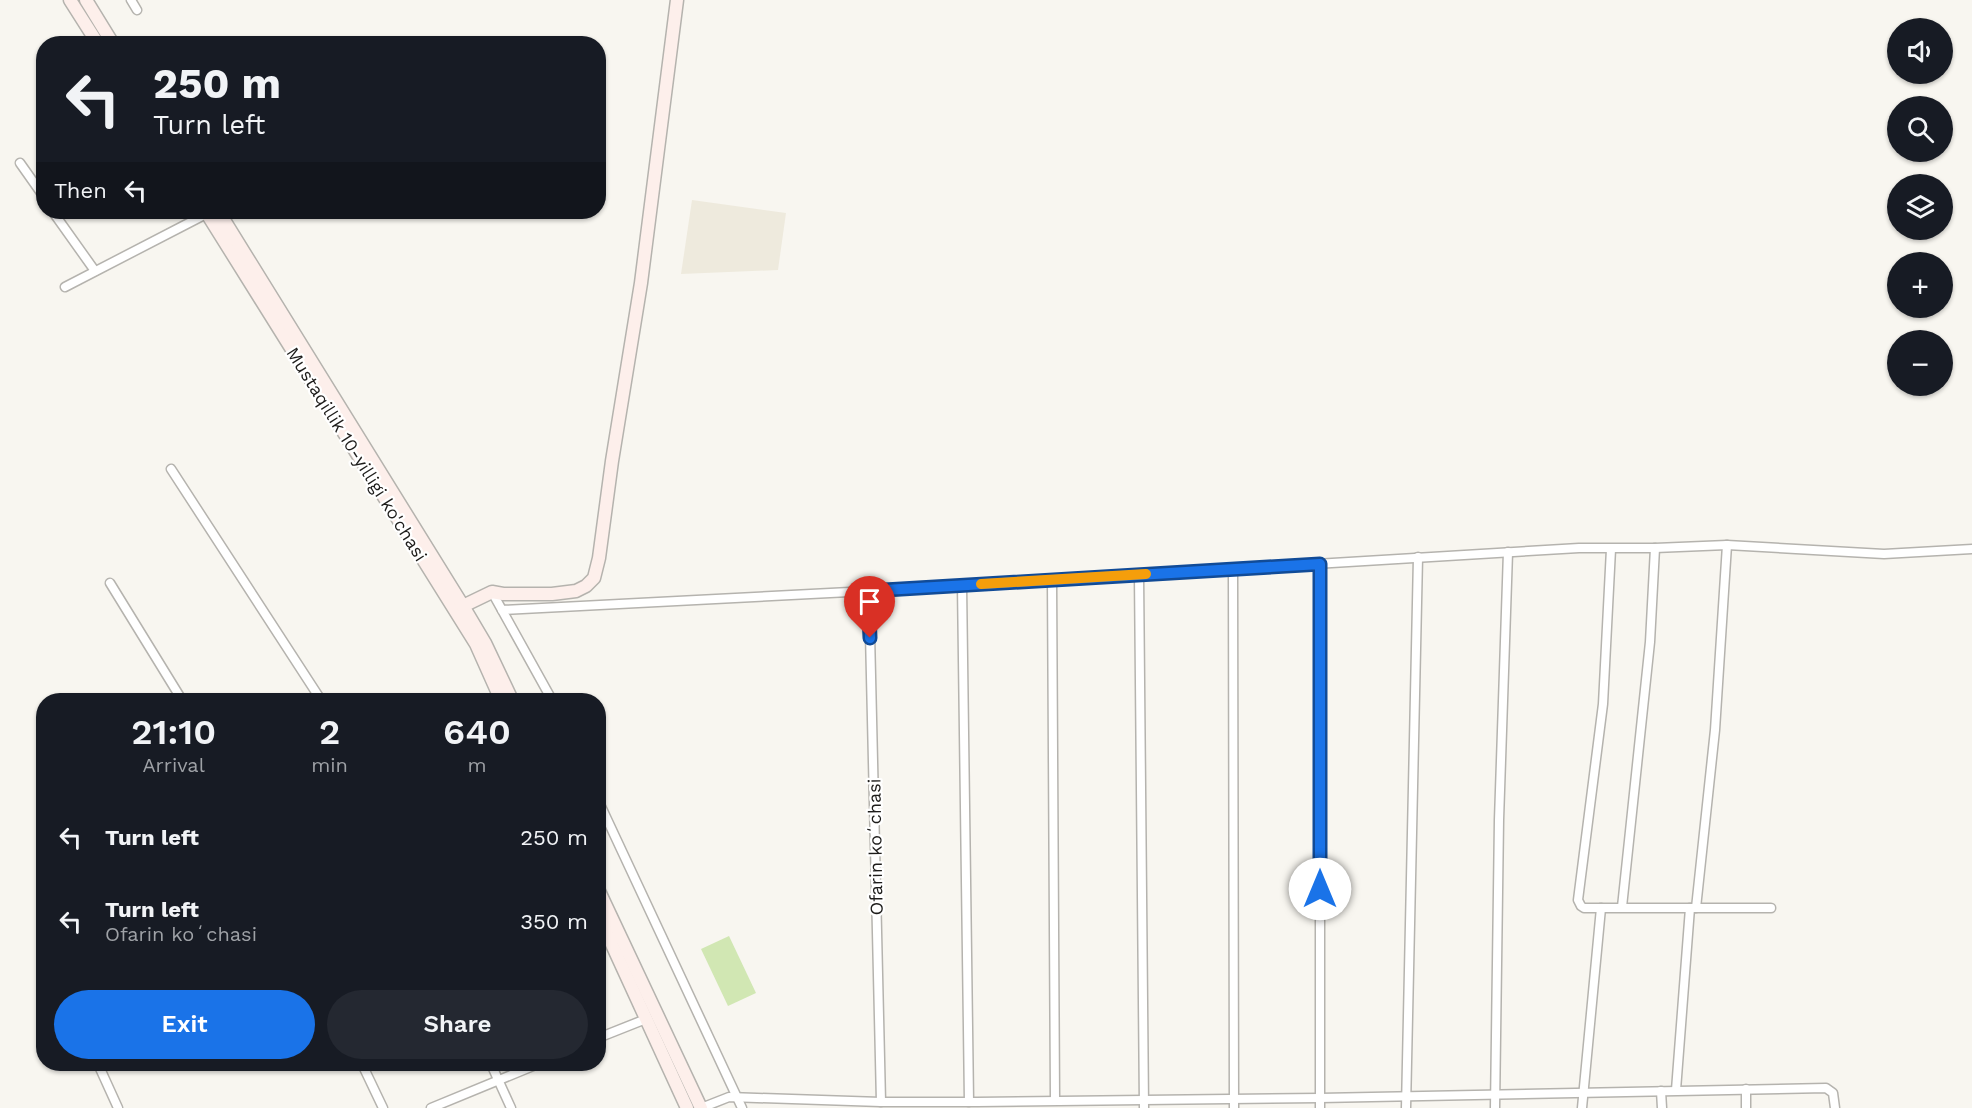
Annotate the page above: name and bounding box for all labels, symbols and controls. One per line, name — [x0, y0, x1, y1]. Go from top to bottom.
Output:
map controls — [1887, 18, 1953, 396]
button: sound — [1887, 18, 1953, 84]
text: 250 m — [153, 59, 281, 108]
icon: left — [54, 60, 132, 138]
button: search — [1887, 96, 1953, 162]
text: Turn left — [153, 109, 265, 141]
icon: left — [119, 174, 152, 207]
button: layers — [1887, 174, 1953, 240]
text: Then — [54, 178, 107, 203]
button: + — [1887, 252, 1953, 318]
button: − — [1887, 330, 1953, 396]
street label: Mustaqillik 10-yilligi ko'chasi — [282, 343, 432, 565]
pin — [844, 576, 895, 638]
icon: arrive — [853, 585, 886, 618]
text: 21:10 — [131, 711, 216, 753]
text: 2 — [319, 711, 340, 753]
text: 640 — [443, 711, 511, 753]
text: Arrival — [142, 753, 205, 777]
text: min — [311, 753, 348, 777]
text: m — [467, 753, 486, 777]
street label: Ofarin koʻchasi — [863, 778, 887, 916]
icon: left — [54, 821, 87, 854]
text: Turn left — [105, 825, 199, 850]
text: 250 m — [520, 825, 588, 850]
position arrow — [1288, 857, 1352, 921]
text: Turn left — [105, 897, 199, 922]
icon: left — [54, 905, 87, 938]
text: 350 m — [520, 909, 588, 934]
text: Ofarin koʻchasi — [105, 922, 257, 946]
button: Exit — [54, 990, 315, 1059]
button: Share — [327, 990, 588, 1059]

